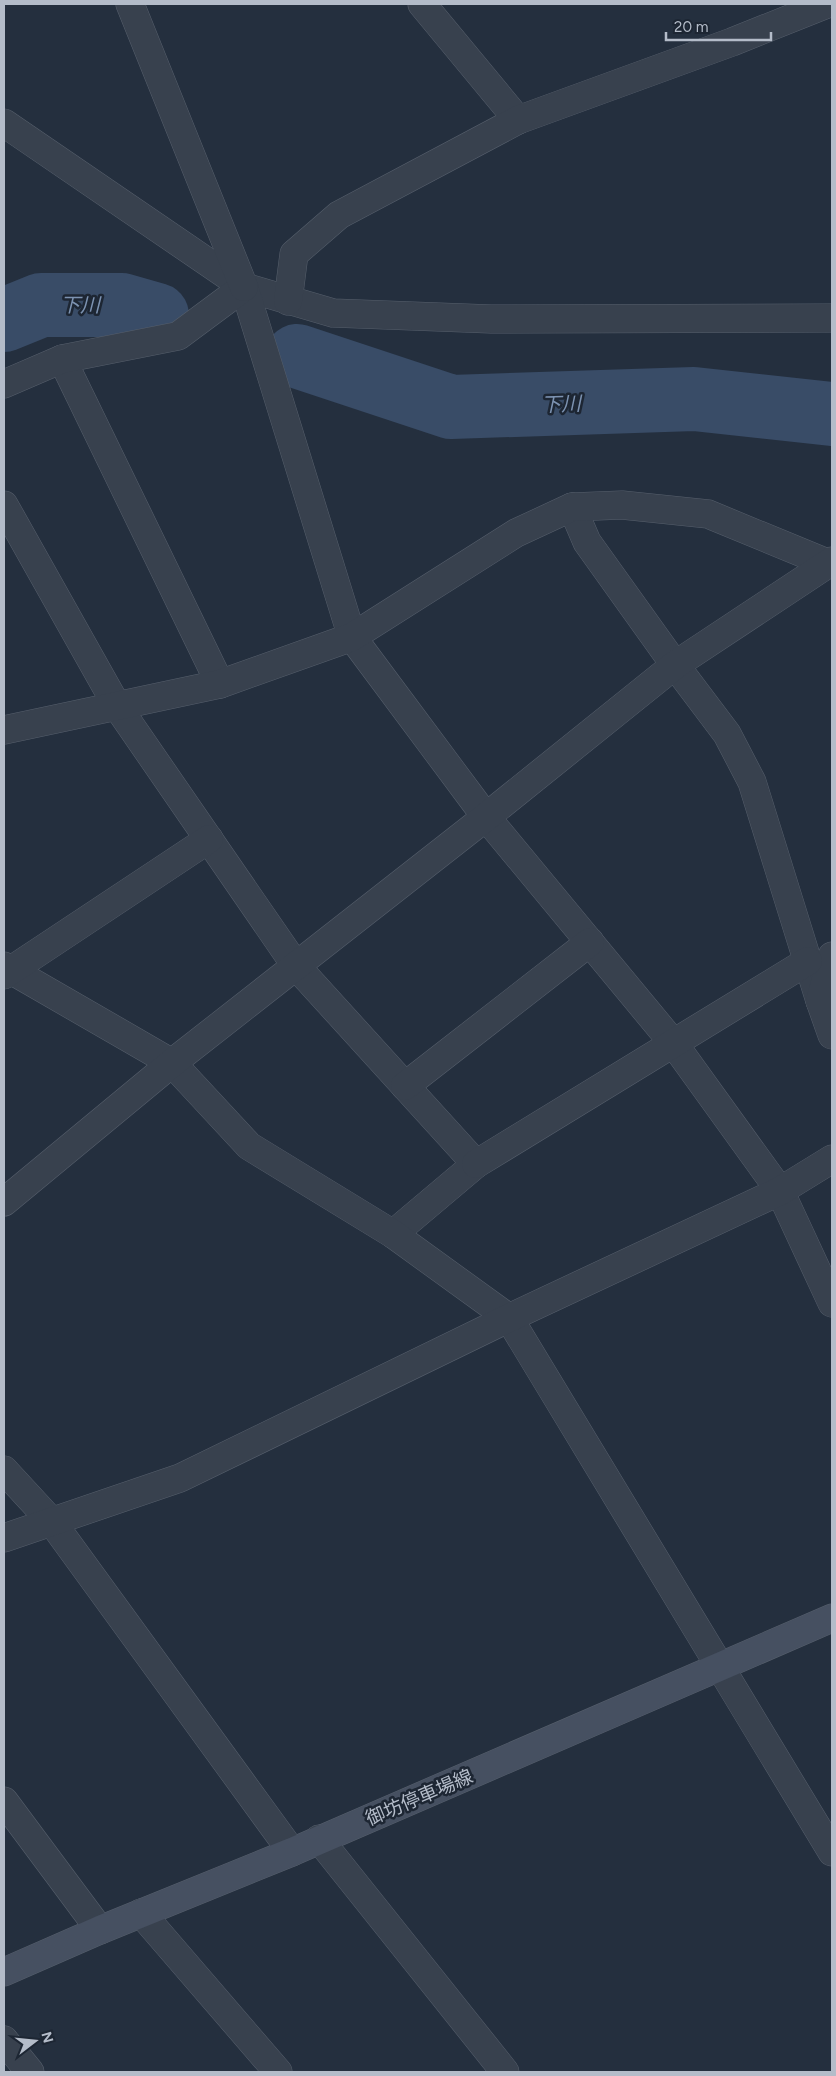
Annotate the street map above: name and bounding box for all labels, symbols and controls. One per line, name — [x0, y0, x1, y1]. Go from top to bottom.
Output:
scale bar — [666, 10, 771, 42]
text: 20 m — [674, 18, 708, 36]
water label: 下川 — [60, 293, 102, 317]
water label: 下川 — [541, 391, 583, 417]
street label: 御坊停車場線 — [362, 1765, 476, 1830]
north arrow — [10, 2016, 60, 2066]
text: N — [37, 2030, 57, 2045]

